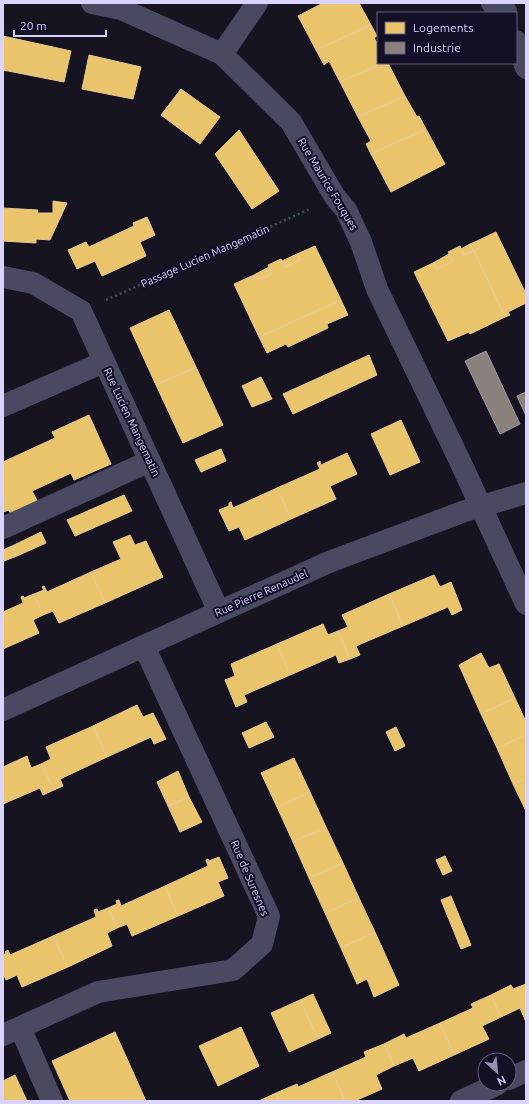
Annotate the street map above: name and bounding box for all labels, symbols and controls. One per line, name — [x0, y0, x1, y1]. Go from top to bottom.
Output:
scale bar — [14, 12, 106, 38]
legend — [377, 12, 517, 64]
text: 20 m — [20, 19, 47, 32]
text: Logements — [413, 21, 473, 34]
text: Industrie — [413, 41, 461, 54]
street label: Rue Maurice Fouques — [296, 136, 360, 233]
street label: Passage Lucien Mangematin — [139, 222, 271, 290]
street label: Rue Lucien Mangematin — [102, 366, 162, 478]
street label: Rue Pierre Renaudel — [213, 567, 309, 619]
street label: Rue de Suresnes — [229, 838, 271, 918]
north arrow — [477, 1052, 517, 1092]
text: N — [495, 1074, 508, 1088]

